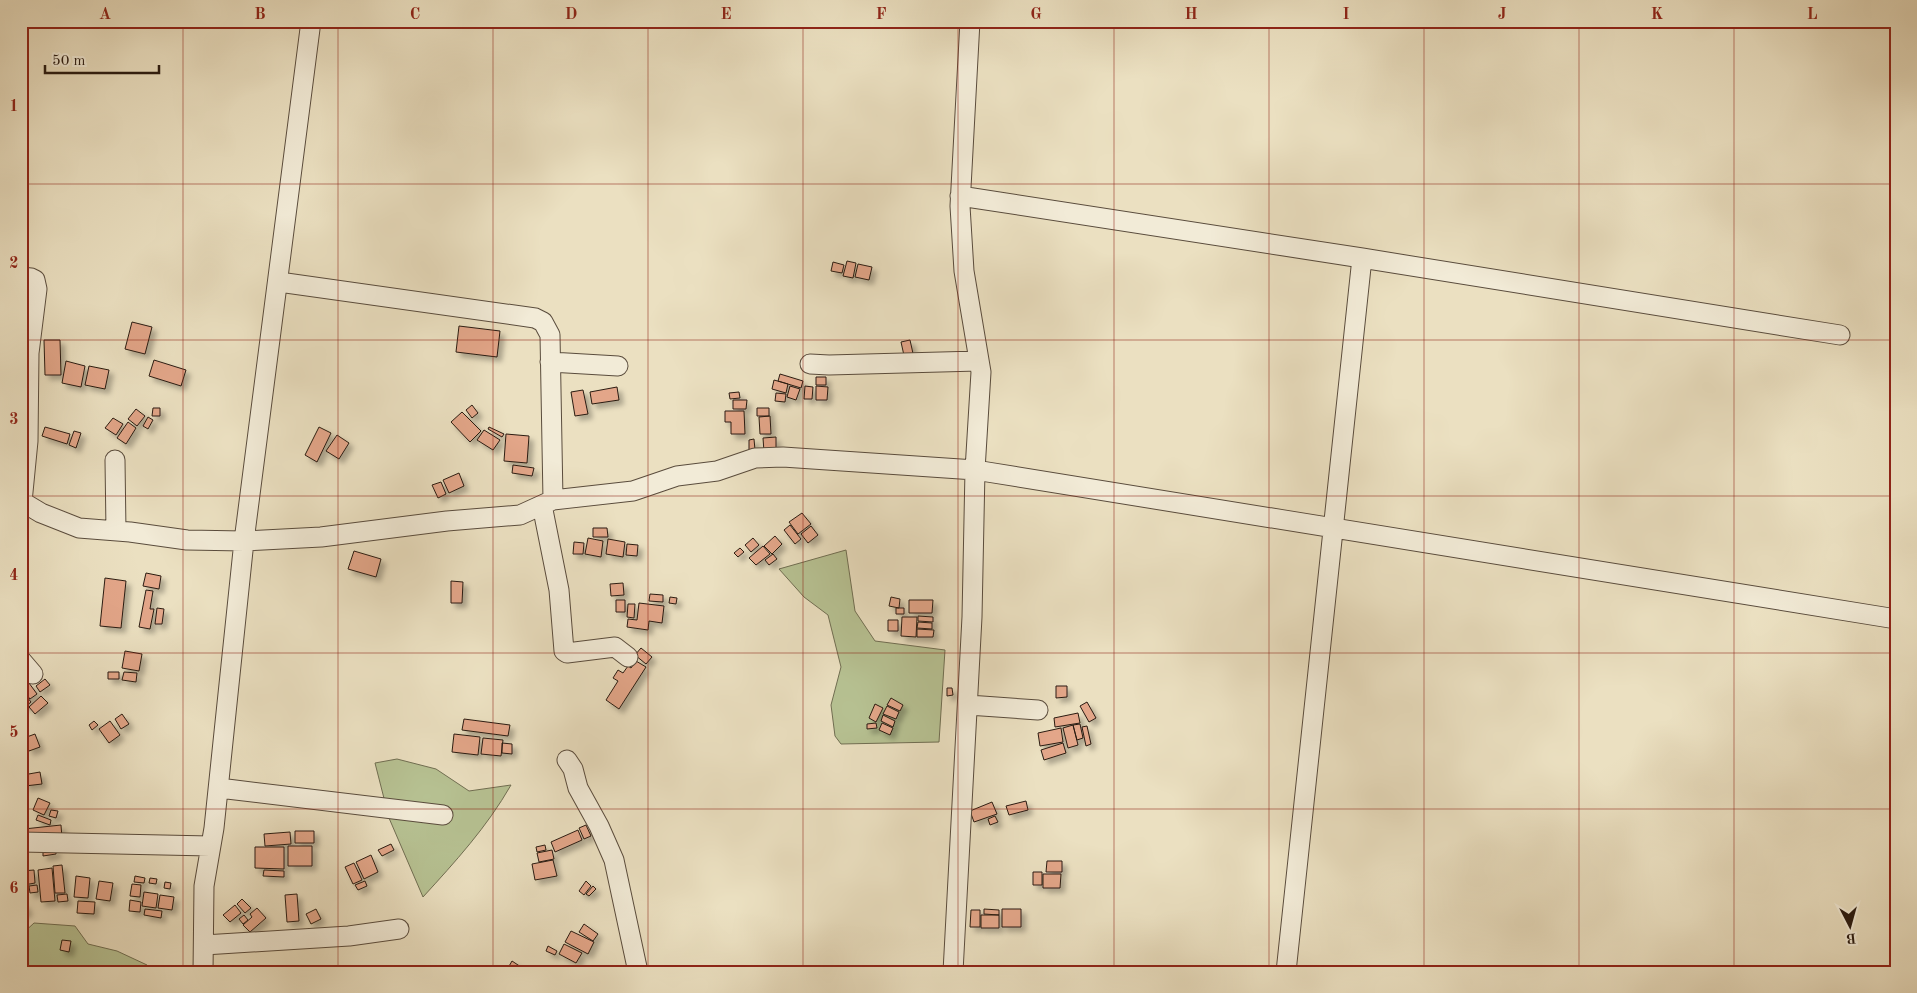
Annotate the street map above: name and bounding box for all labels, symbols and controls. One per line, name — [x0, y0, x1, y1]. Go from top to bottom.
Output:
text: A — [99, 7, 111, 23]
text: B — [254, 7, 266, 23]
text: C — [410, 7, 420, 23]
text: D — [565, 7, 577, 23]
text: E — [720, 7, 732, 23]
text: F — [876, 7, 887, 23]
text: G — [1030, 7, 1042, 23]
text: H — [1184, 7, 1198, 23]
text: I — [1342, 7, 1350, 23]
text: J — [1498, 7, 1507, 23]
text: K — [1651, 7, 1663, 23]
text: L — [1807, 7, 1818, 23]
scale bar — [45, 42, 159, 74]
text: 50 m — [52, 54, 86, 69]
text: 1 — [9, 99, 19, 115]
text: 2 — [9, 256, 19, 272]
text: 3 — [9, 412, 19, 428]
text: 4 — [9, 568, 19, 584]
text: 5 — [9, 725, 19, 741]
text: 6 — [9, 881, 19, 897]
north arrow — [1824, 900, 1874, 950]
text: B — [1846, 930, 1857, 945]

